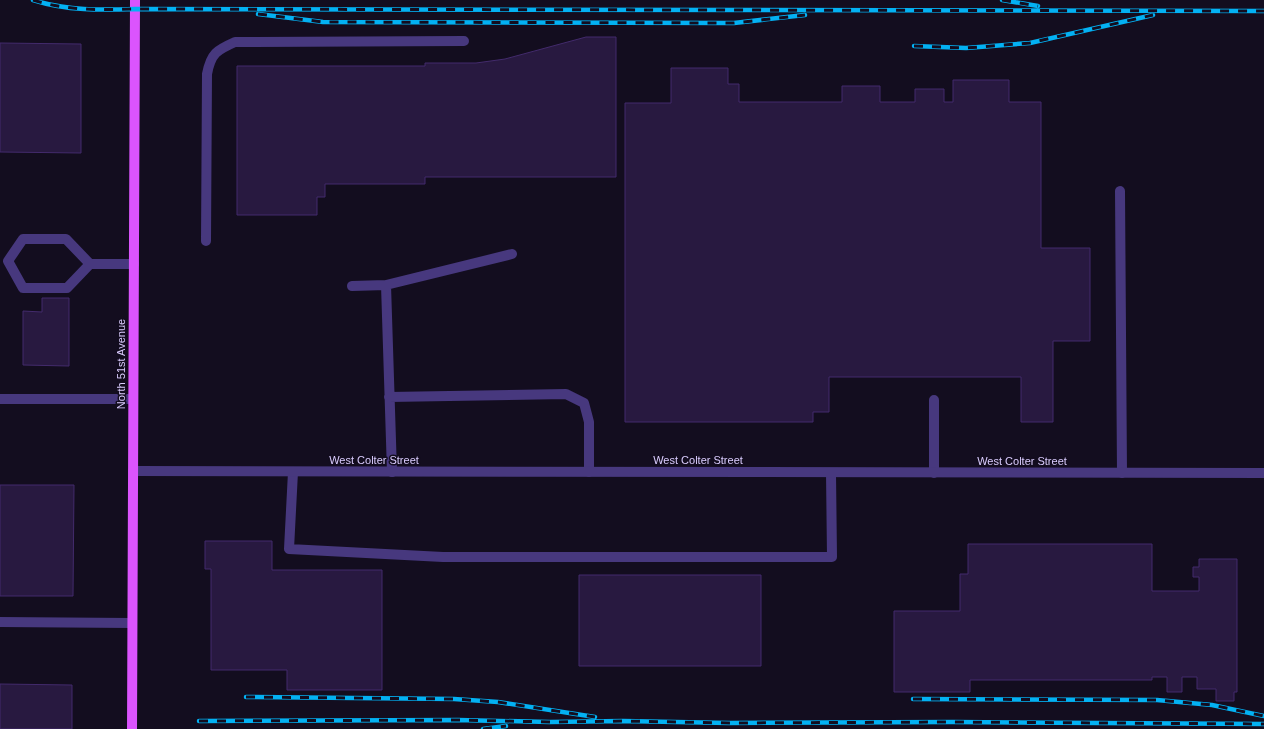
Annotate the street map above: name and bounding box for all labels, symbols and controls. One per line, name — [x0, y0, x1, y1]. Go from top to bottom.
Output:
street label: North 51st Avenue — [115, 319, 127, 409]
street label: West Colter Street — [329, 454, 419, 466]
street label: West Colter Street — [653, 454, 743, 466]
street label: West Colter Street — [977, 455, 1067, 467]

